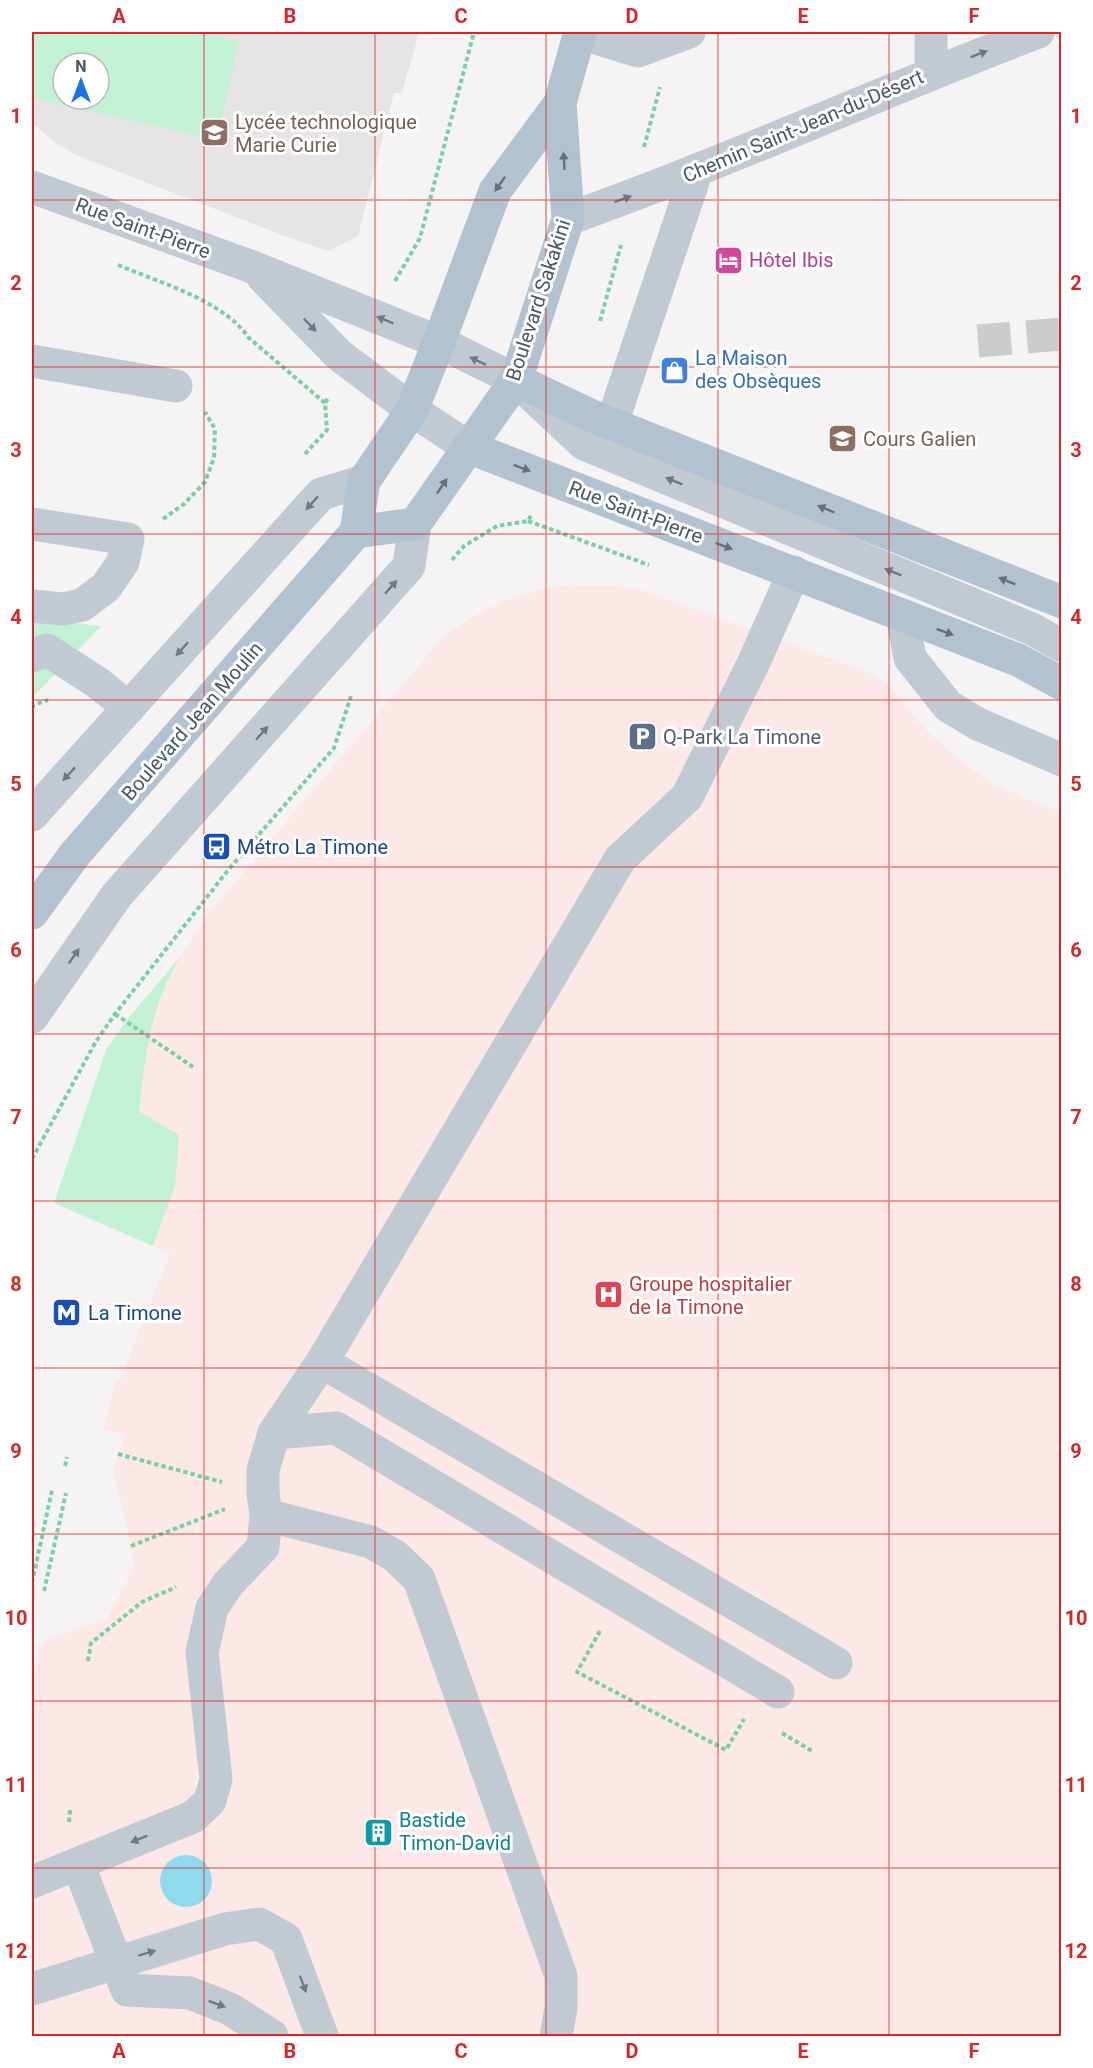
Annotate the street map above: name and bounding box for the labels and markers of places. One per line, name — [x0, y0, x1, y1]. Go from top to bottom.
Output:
place label: Lycée technologique Marie Curie — [235, 110, 417, 157]
school or university icon: Lycée technologique Marie Curie — [198, 117, 230, 149]
hotel icon: Hôtel Ibis — [712, 244, 744, 276]
place label: Hôtel Ibis — [749, 248, 834, 272]
place label: La Maison des Obsèques — [695, 346, 821, 393]
shop icon: La Maison des Obsèques — [658, 354, 690, 386]
school or university icon: Cours Galien — [826, 423, 858, 455]
place label: Cours Galien — [863, 427, 976, 451]
parking icon: Q-Park La Timone — [626, 721, 658, 753]
place label: Q-Park La Timone — [663, 725, 821, 749]
bus stop icon: Métro La Timone — [200, 831, 232, 863]
place label: Métro La Timone — [237, 835, 388, 859]
place label: Groupe hospitalier de la Timone — [629, 1272, 792, 1319]
hospital icon: Groupe hospitalier de la Timone — [592, 1279, 624, 1311]
metro station icon: La Timone — [51, 1297, 83, 1329]
place label: La Timone — [88, 1301, 182, 1325]
place label: Bastide Timon-David — [399, 1808, 511, 1855]
building icon: Bastide Timon-David — [362, 1816, 394, 1848]

